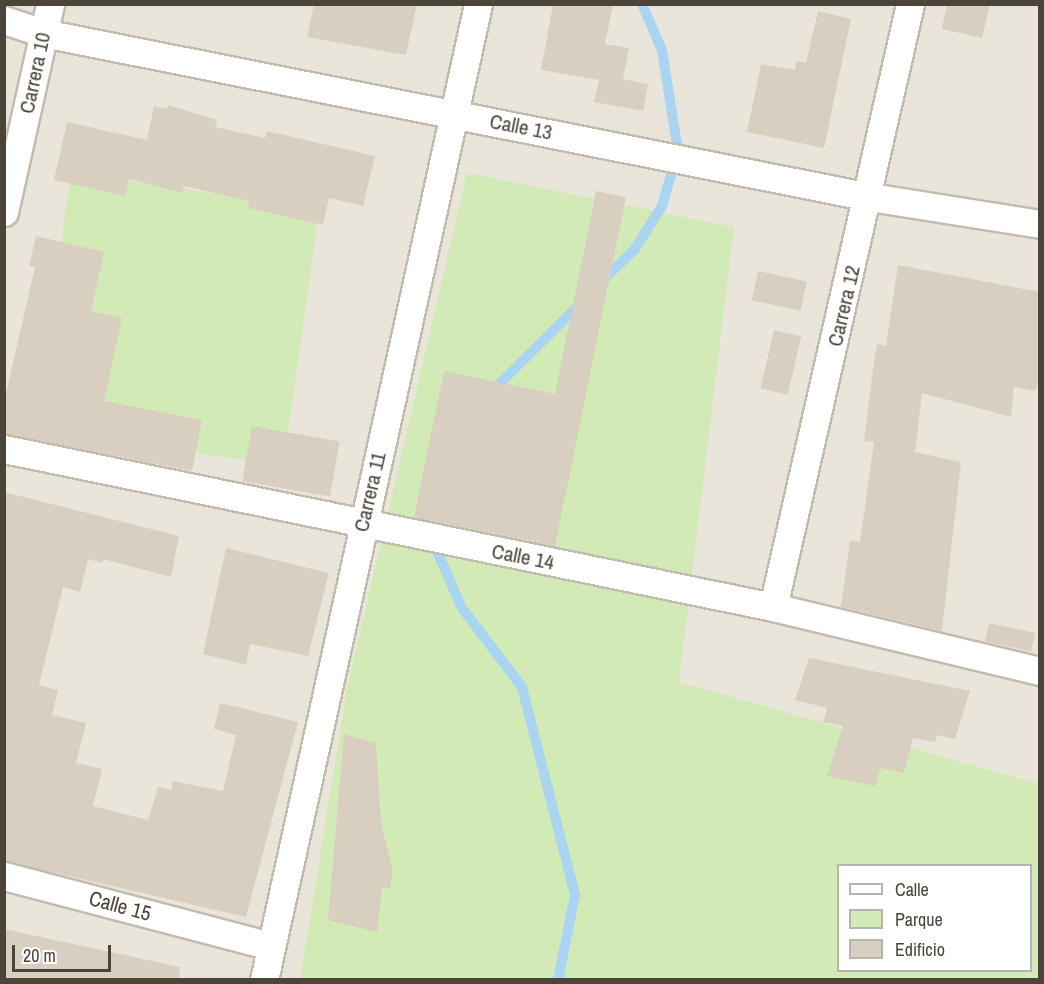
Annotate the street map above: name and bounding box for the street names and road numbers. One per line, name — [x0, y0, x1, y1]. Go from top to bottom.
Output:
street label: Carrera 10 — [14, 30, 56, 116]
street label: Calle 13 — [488, 109, 554, 145]
street label: Carrera 12 — [822, 263, 866, 349]
street label: Carrera 11 — [349, 450, 391, 534]
street label: Calle 14 — [490, 539, 556, 575]
street label: Calle 15 — [86, 886, 154, 926]

